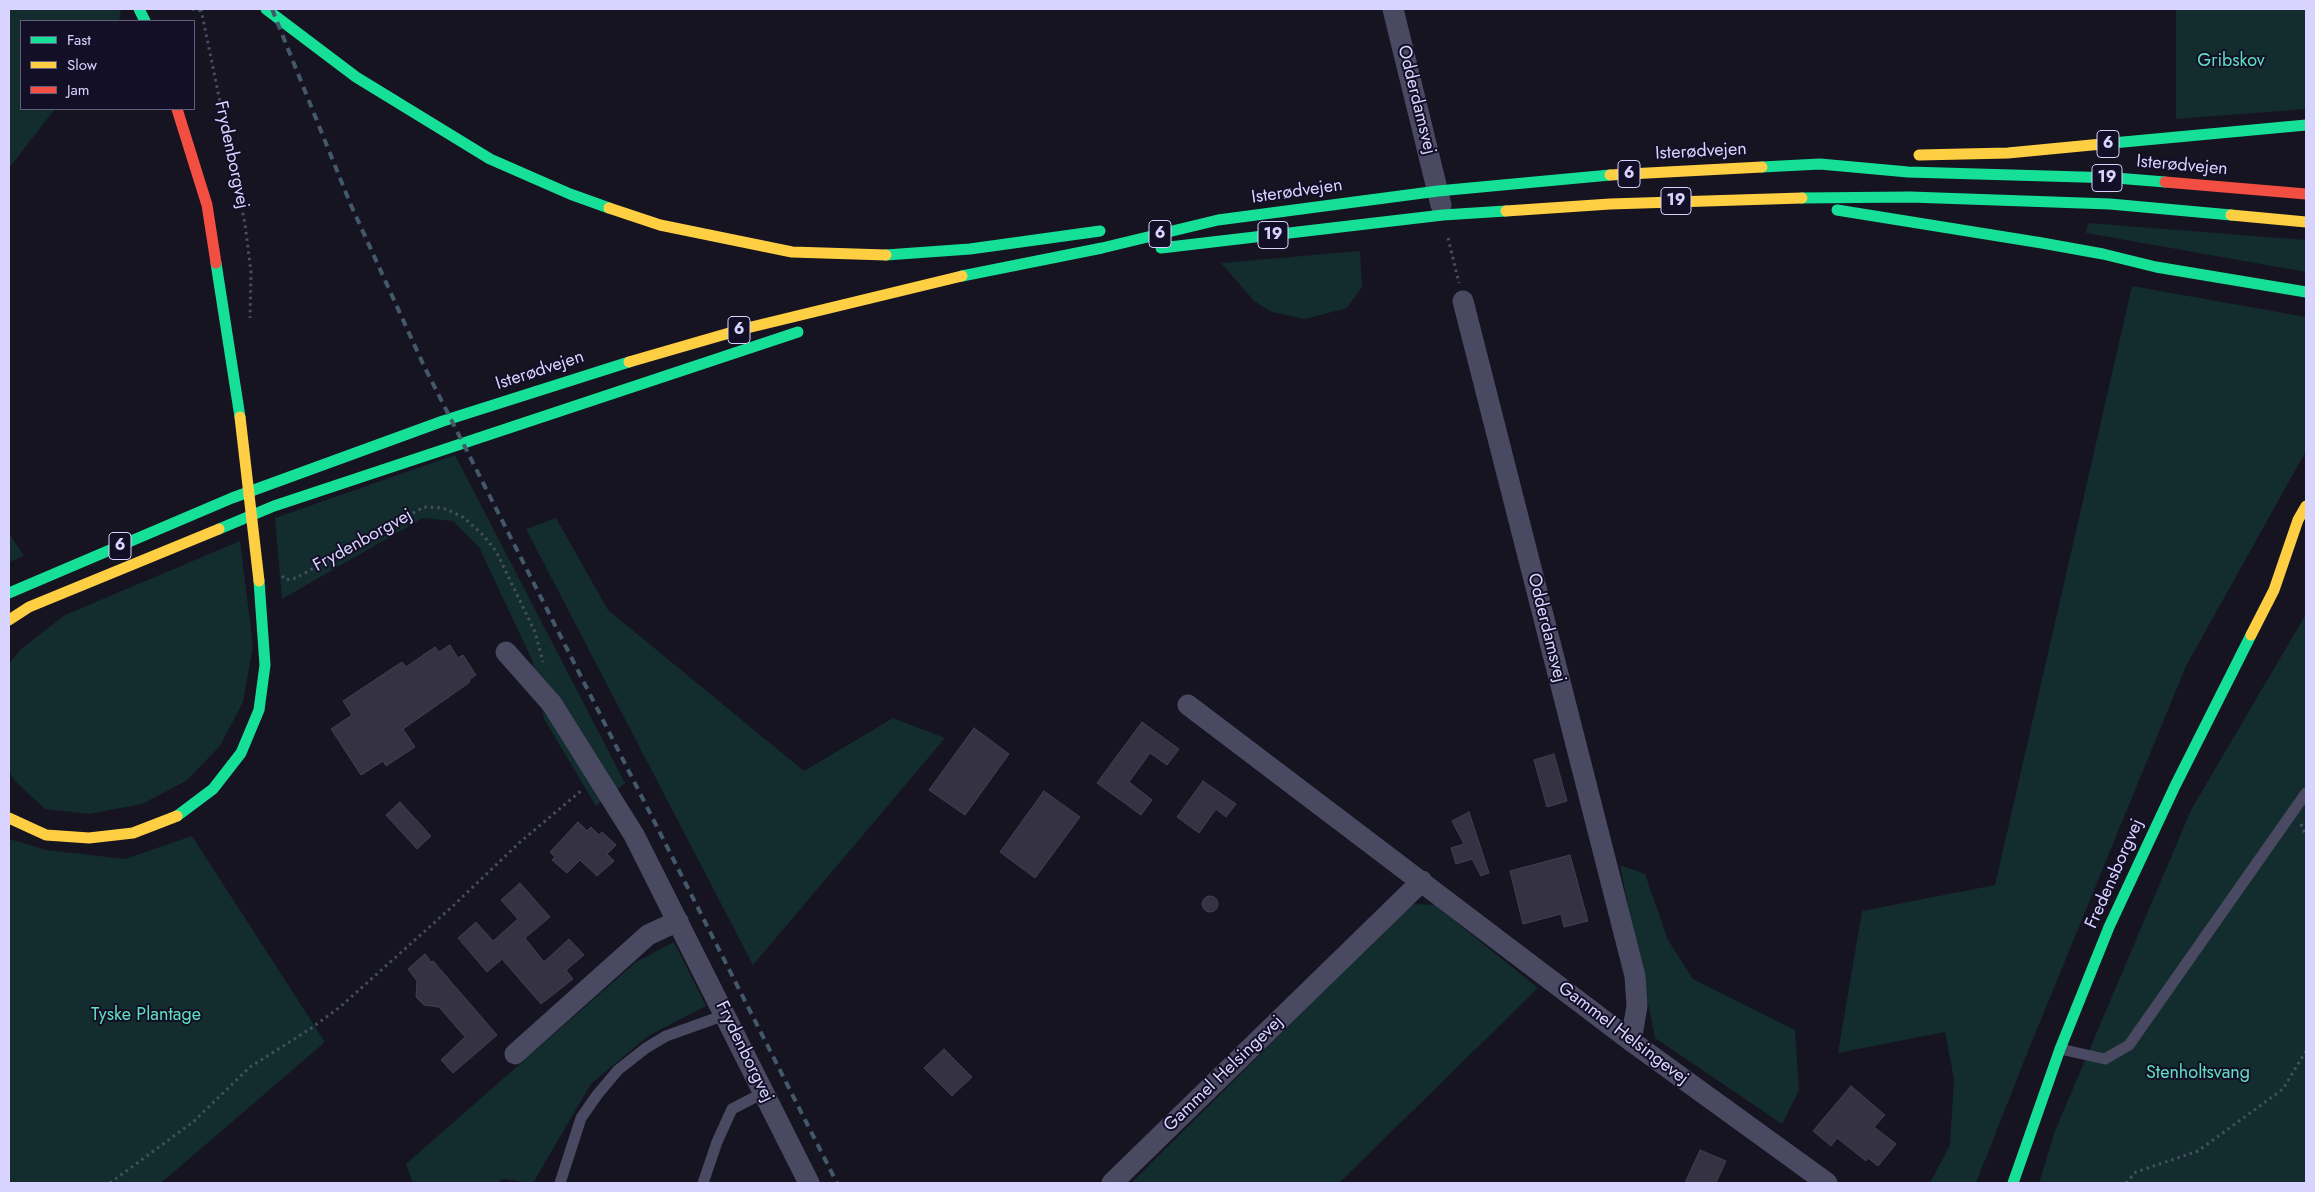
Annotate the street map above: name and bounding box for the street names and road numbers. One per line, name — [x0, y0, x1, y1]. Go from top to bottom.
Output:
street label: Odderdamsvej — [1392, 43, 1440, 157]
street label: Frydenborgvej — [209, 99, 253, 211]
road number: 6 — [2097, 130, 2119, 158]
street label: Isterødvejen — [1655, 139, 1747, 165]
street label: Isterødvejen — [2135, 151, 2229, 181]
road number: 6 — [1618, 160, 1640, 188]
road number: 19 — [2092, 164, 2122, 192]
street label: Isterødvejen — [1250, 175, 1344, 209]
road number: 19 — [1661, 188, 1691, 215]
road number: 6 — [1149, 220, 1171, 248]
road number: 19 — [1258, 222, 1288, 248]
road number: 6 — [728, 316, 750, 344]
street label: Isterødvejen — [493, 347, 587, 395]
street label: Frydenborgvej — [310, 505, 416, 577]
road number: 6 — [109, 532, 131, 560]
street label: Odderdamsvej — [1522, 571, 1570, 685]
street label: Fredensborgvej — [2081, 816, 2149, 932]
street label: Gammel Helsingevej — [1553, 978, 1693, 1090]
street label: Frydenborgvej — [710, 998, 778, 1106]
street label: Gammel Helsingevej — [1160, 1011, 1288, 1137]

